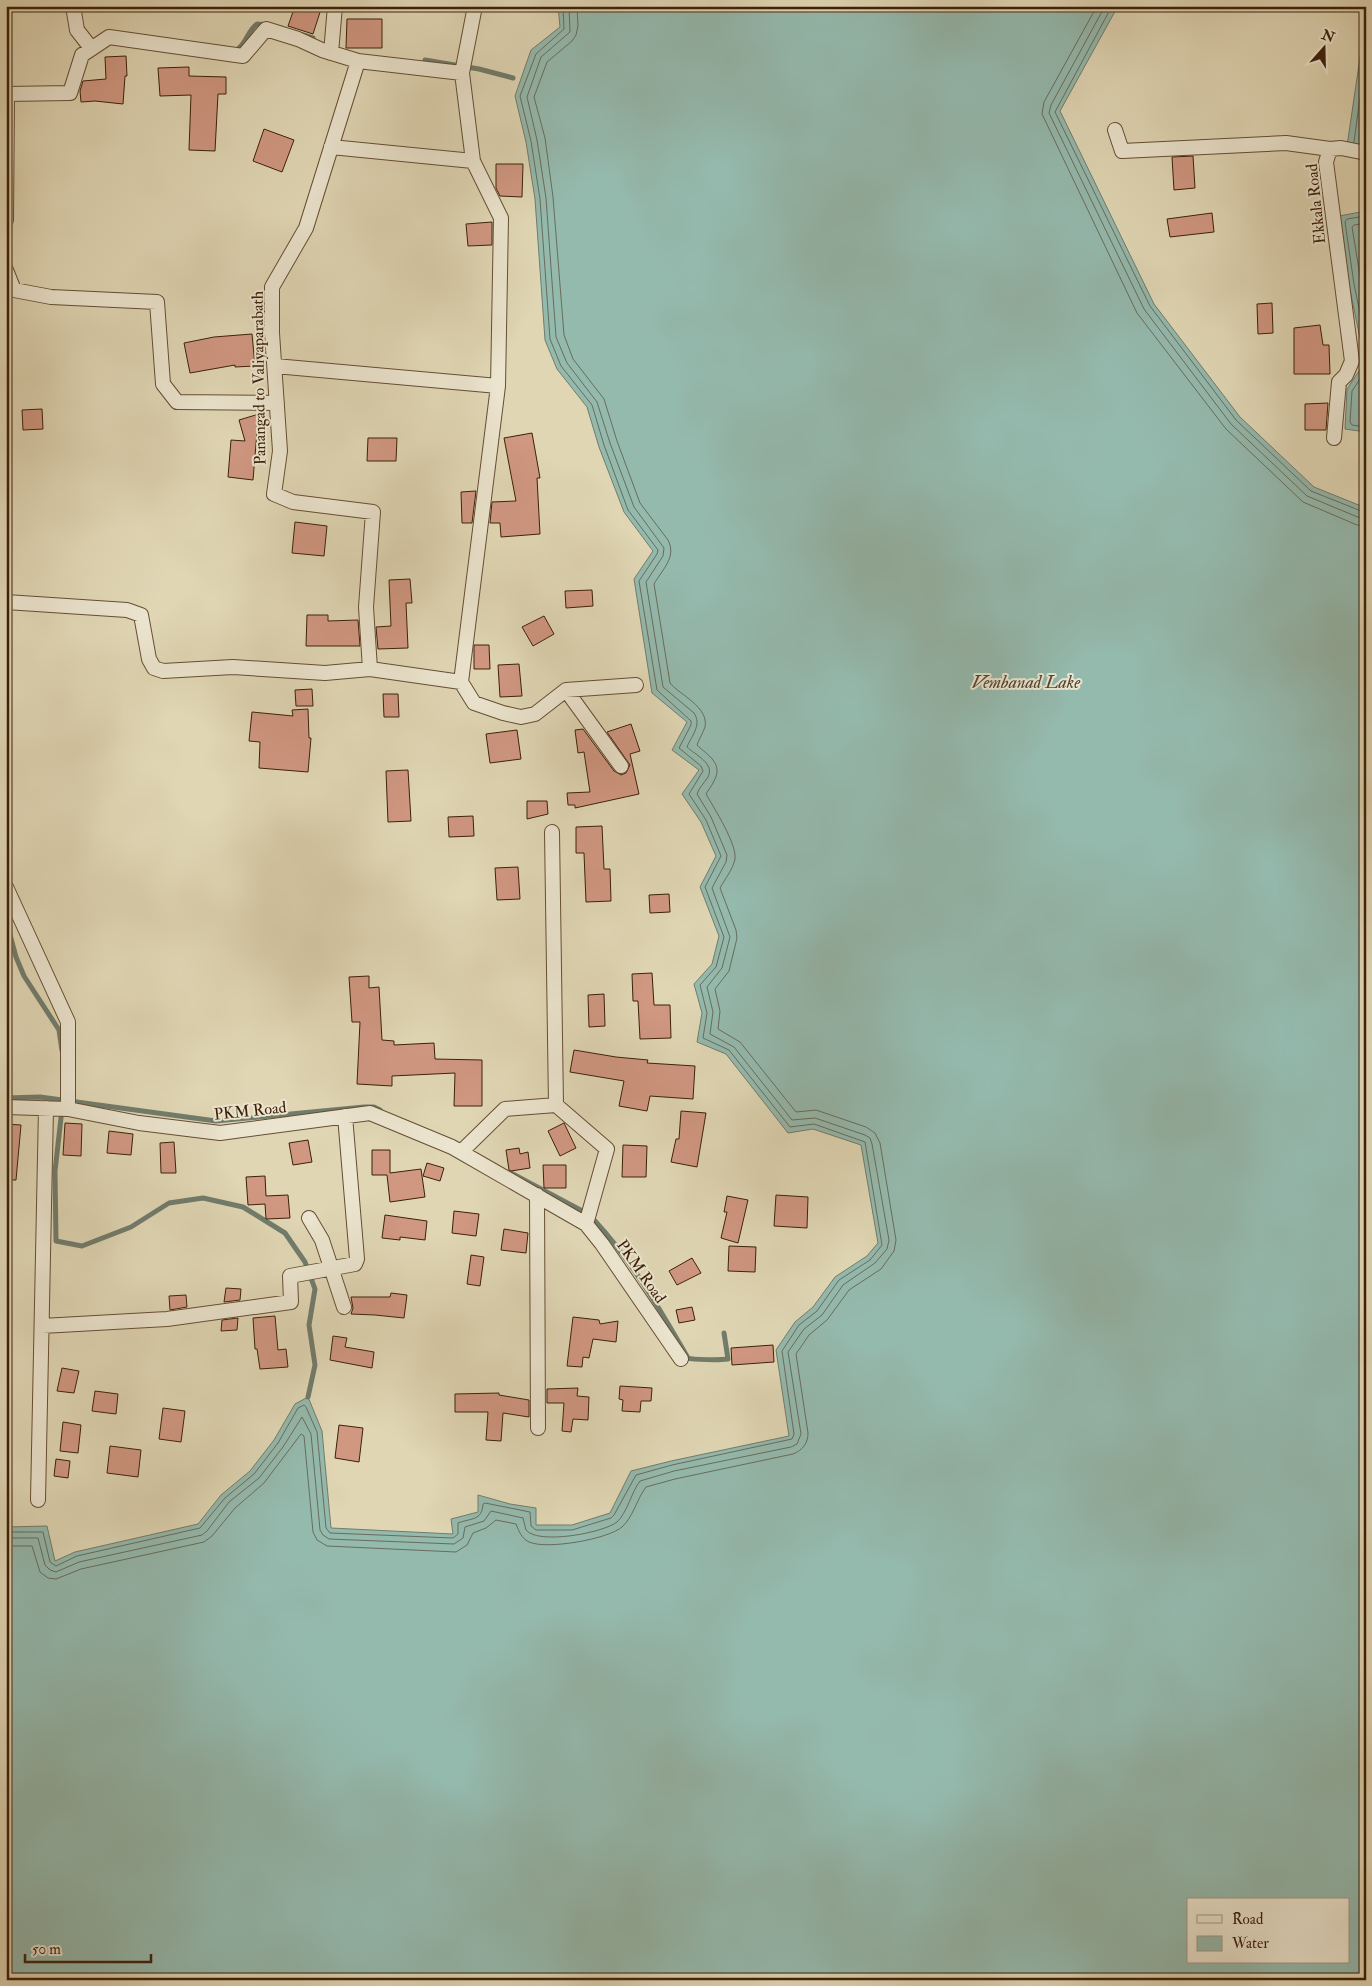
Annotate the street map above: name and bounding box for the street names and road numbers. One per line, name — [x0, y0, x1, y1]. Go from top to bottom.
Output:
street label: Ekkala Road — [1302, 163, 1330, 245]
street label: Panangad to Valiyaparabath — [247, 290, 272, 465]
street label: PKM Road — [213, 1097, 287, 1125]
street label: PKM Road — [612, 1236, 670, 1307]

